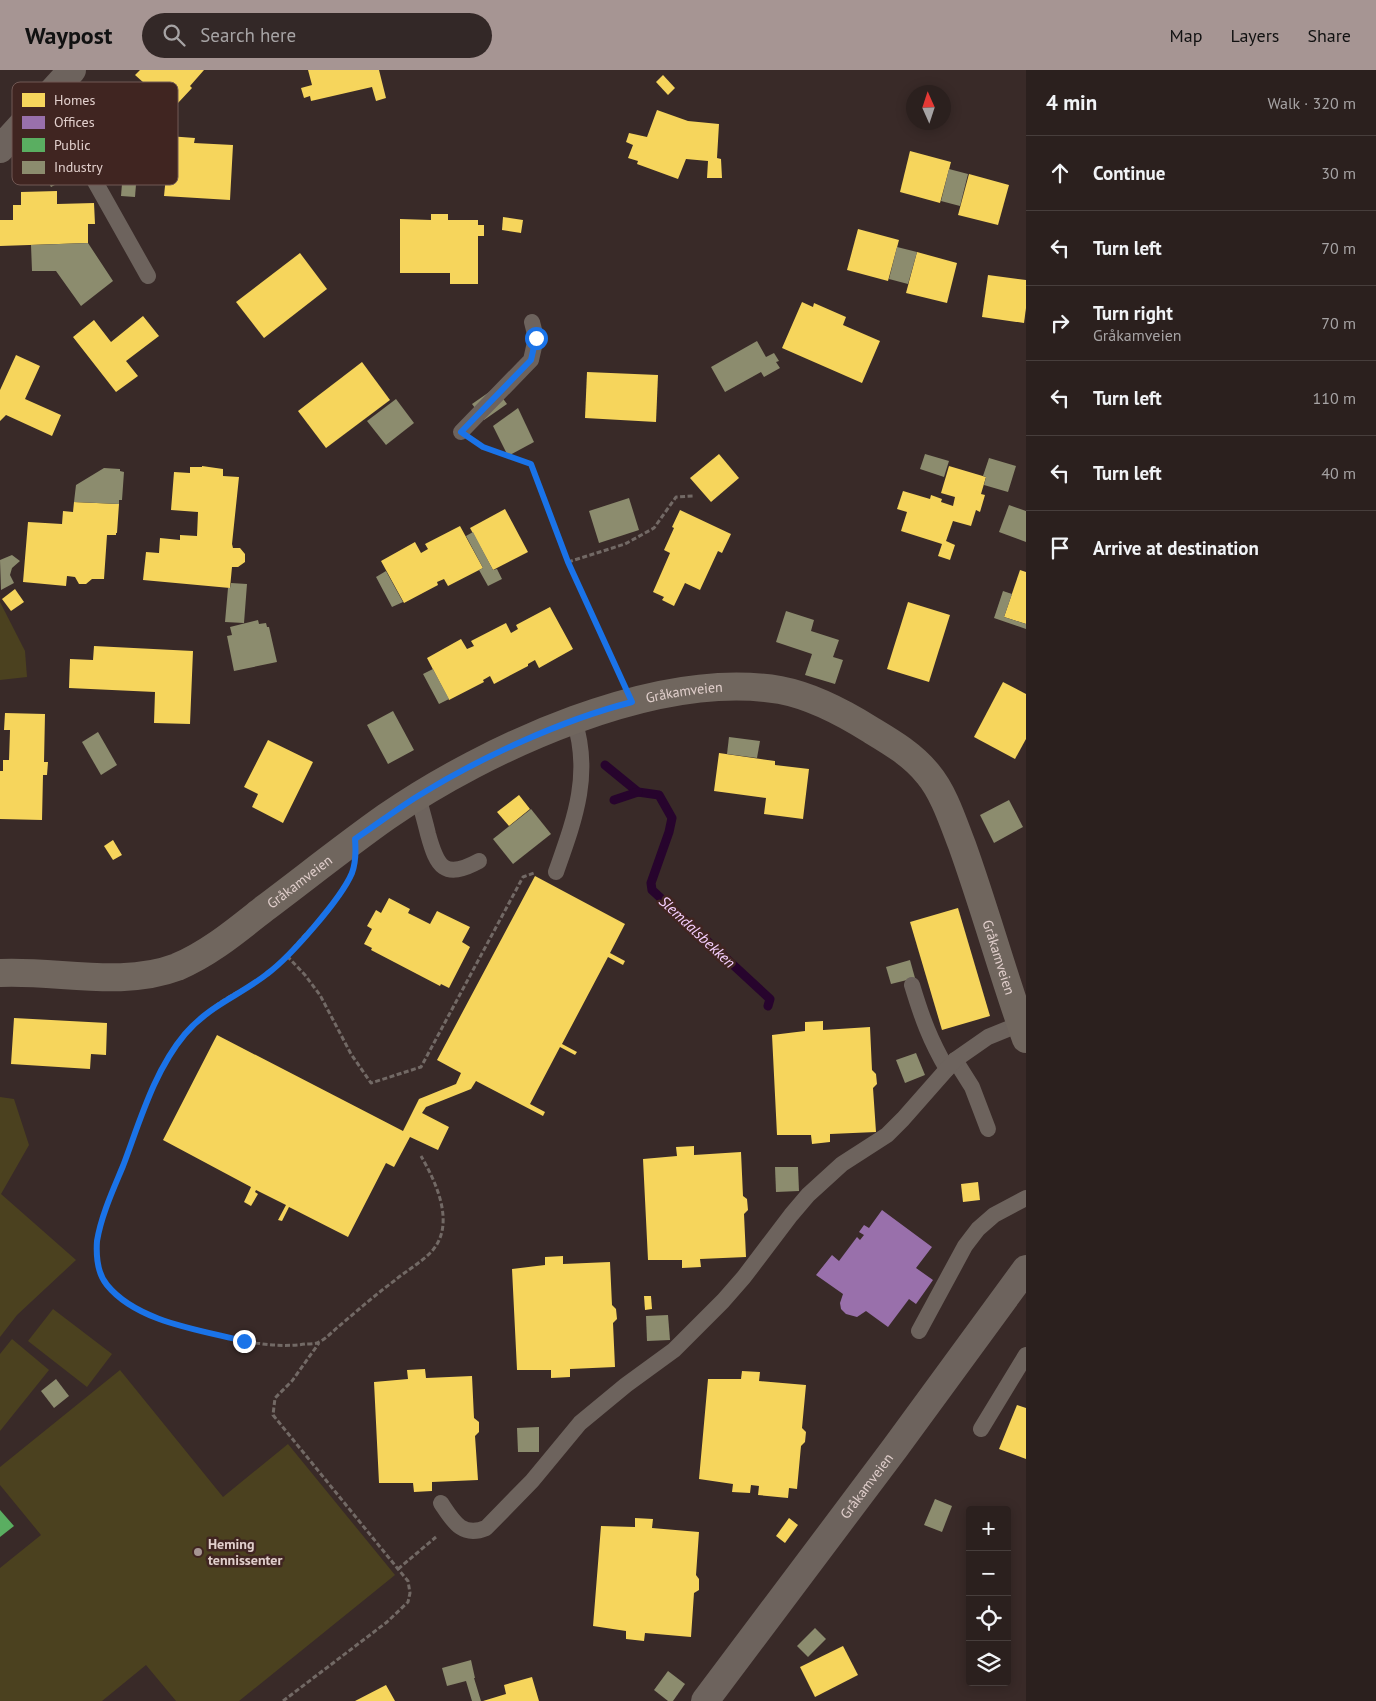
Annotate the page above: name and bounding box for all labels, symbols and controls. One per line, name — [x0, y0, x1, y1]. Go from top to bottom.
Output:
search box — [142, 13, 492, 58]
text: Waypost — [25, 20, 112, 51]
icon: search — [160, 21, 188, 49]
text: Search here — [200, 23, 296, 47]
text: Map — [1170, 24, 1202, 47]
text: Layers — [1230, 24, 1279, 47]
text: Share — [1307, 24, 1351, 47]
legend — [12, 82, 178, 185]
north arrow — [906, 85, 951, 130]
text: 4 min — [1046, 89, 1097, 116]
text: Homes — [54, 91, 95, 109]
text: Walk · 320 m — [1267, 93, 1356, 113]
text: Offices — [54, 113, 95, 131]
text: Public — [54, 136, 91, 154]
text: Industry — [54, 158, 103, 176]
icon: ahead — [1046, 159, 1074, 187]
text: Continue — [1093, 161, 1165, 185]
text: 30 m — [1321, 163, 1356, 183]
icon: left — [1046, 234, 1074, 262]
text: Turn left — [1093, 236, 1162, 260]
text: 70 m — [1321, 238, 1356, 258]
text: Turn right — [1093, 301, 1173, 325]
icon: right — [1046, 309, 1074, 337]
text: 70 m — [1321, 313, 1356, 333]
text: Gråkamveien — [1093, 325, 1182, 345]
route start — [525, 327, 548, 350]
icon: left — [1046, 384, 1074, 412]
text: Turn left — [1093, 386, 1162, 410]
text: 110 m — [1313, 388, 1356, 408]
icon: left — [1046, 459, 1074, 487]
text: Turn left — [1093, 461, 1162, 485]
text: 40 m — [1321, 463, 1356, 483]
icon: arrive — [1046, 534, 1074, 562]
text: Arrive at destination — [1093, 536, 1259, 560]
street label: Gråkamveien — [644, 678, 723, 707]
street label: Gråkamveien — [263, 851, 336, 912]
water label: Slemdalsbekken — [655, 891, 740, 972]
street label: Gråkamveien — [979, 918, 1019, 997]
route end — [233, 1330, 256, 1353]
street label: Gråkamveien — [836, 1449, 897, 1522]
map controls — [966, 1506, 1011, 1686]
button: + — [966, 1506, 1011, 1551]
place label: Heming tennissenter — [208, 1535, 282, 1569]
marker: Heming tennissenter — [192, 1546, 204, 1558]
button: − — [966, 1551, 1011, 1596]
button: locate — [966, 1596, 1011, 1641]
button: layers — [966, 1641, 1011, 1686]

